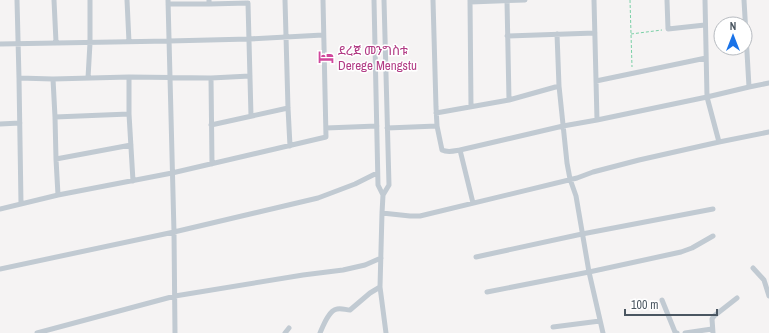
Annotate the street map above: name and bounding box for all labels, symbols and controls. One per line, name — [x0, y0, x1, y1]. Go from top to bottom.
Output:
north arrow — [713, 16, 753, 56]
text: N — [730, 19, 736, 33]
place label: ደረጀ መንግስቱ Derege Mengstu — [338, 42, 417, 74]
hotel icon: ደረጀ መንግስቱ Derege Mengstu — [317, 48, 335, 66]
scale bar — [625, 291, 717, 317]
text: 100 m — [631, 297, 658, 313]

